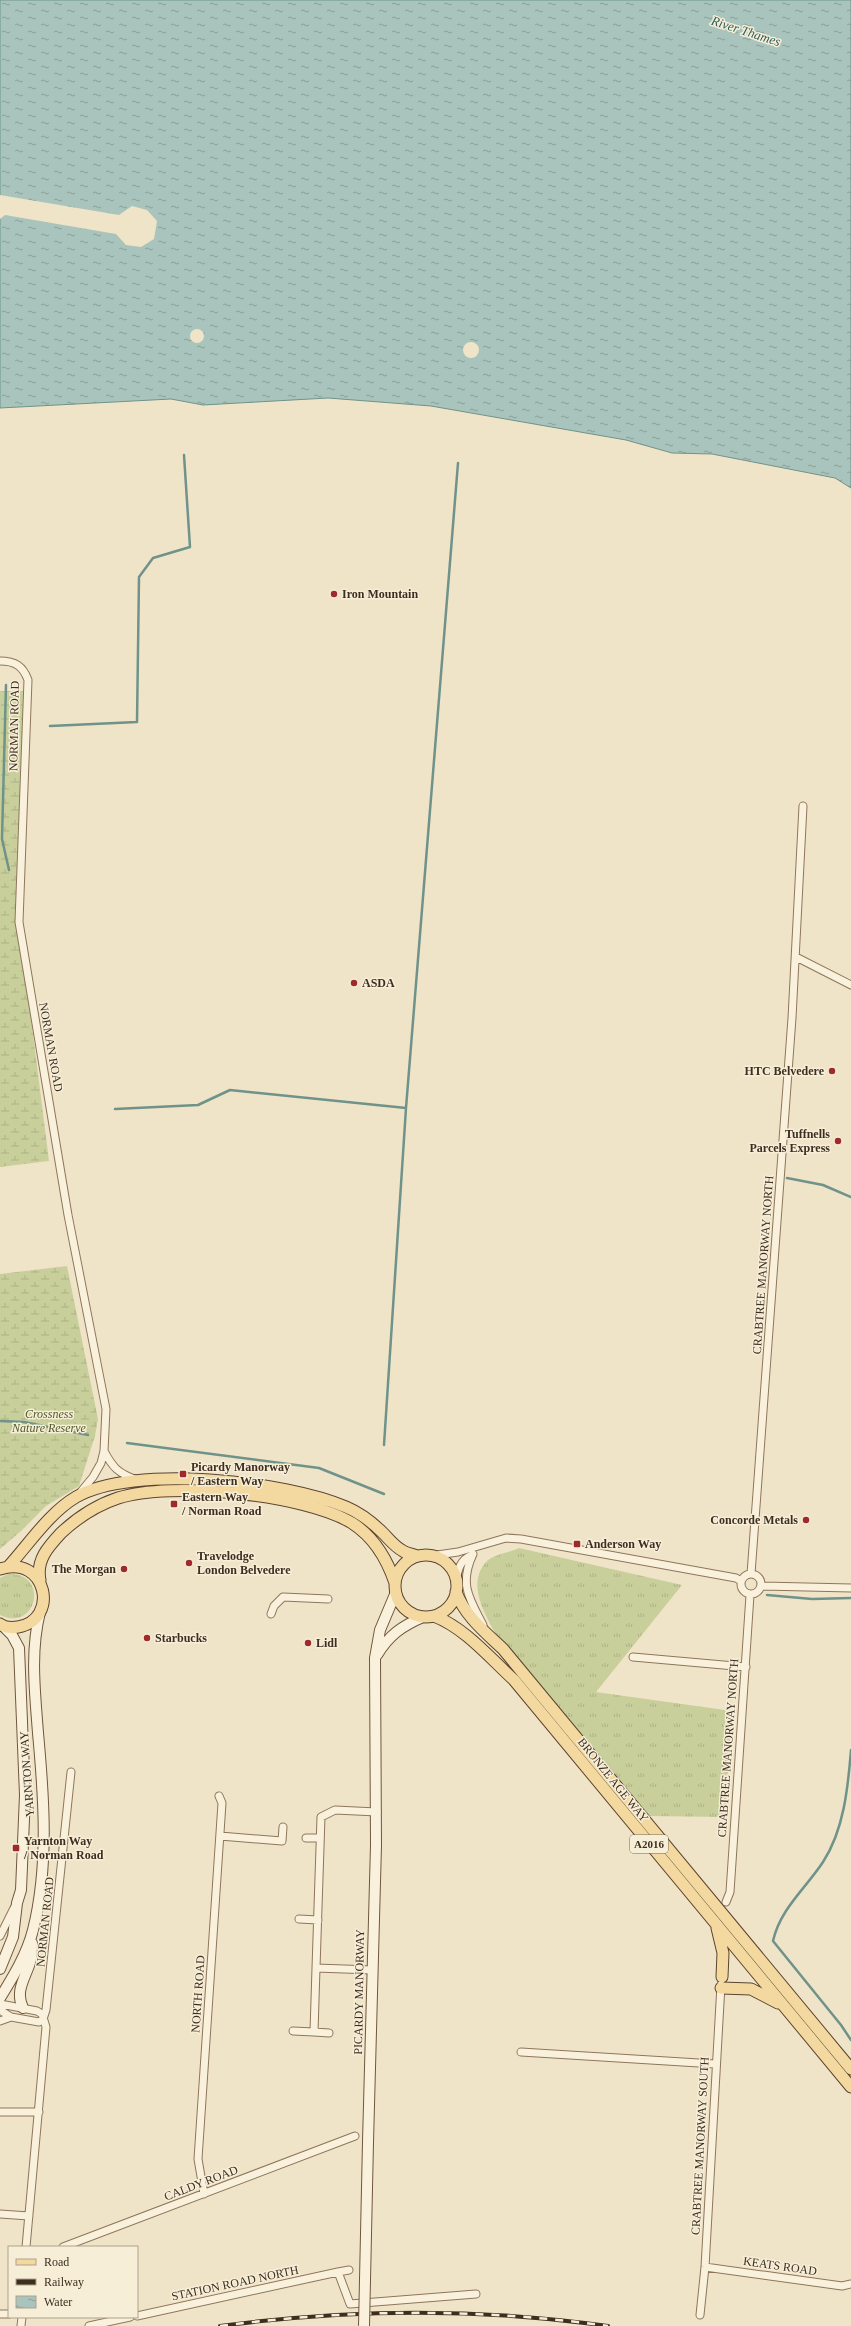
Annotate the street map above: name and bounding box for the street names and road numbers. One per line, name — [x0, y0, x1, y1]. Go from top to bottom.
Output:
street label: NORMAN ROAD — [6, 680, 22, 771]
street label: NORMAN ROAD — [36, 1001, 66, 1093]
street label: CRABTREE MANORWAY NORTH — [750, 1175, 776, 1355]
street label: CRABTREE MANORWAY NORTH — [715, 1658, 741, 1838]
street label: YARNTON WAY — [17, 1730, 37, 1817]
street label: BRONZE AGE WAY — [575, 1735, 651, 1825]
road number: A2016 — [630, 1835, 668, 1853]
street label: NORMAN ROAD — [33, 1876, 57, 1968]
street label: PICARDY MANORWAY — [351, 1929, 367, 2055]
street label: NORTH ROAD — [188, 1954, 208, 2033]
street label: CRABTREE MANORWAY SOUTH — [688, 2056, 712, 2235]
street label: CALDY ROAD — [162, 2162, 240, 2203]
street label: KEATS ROAD — [742, 2254, 818, 2278]
street label: STATION ROAD NORTH — [170, 2263, 300, 2303]

